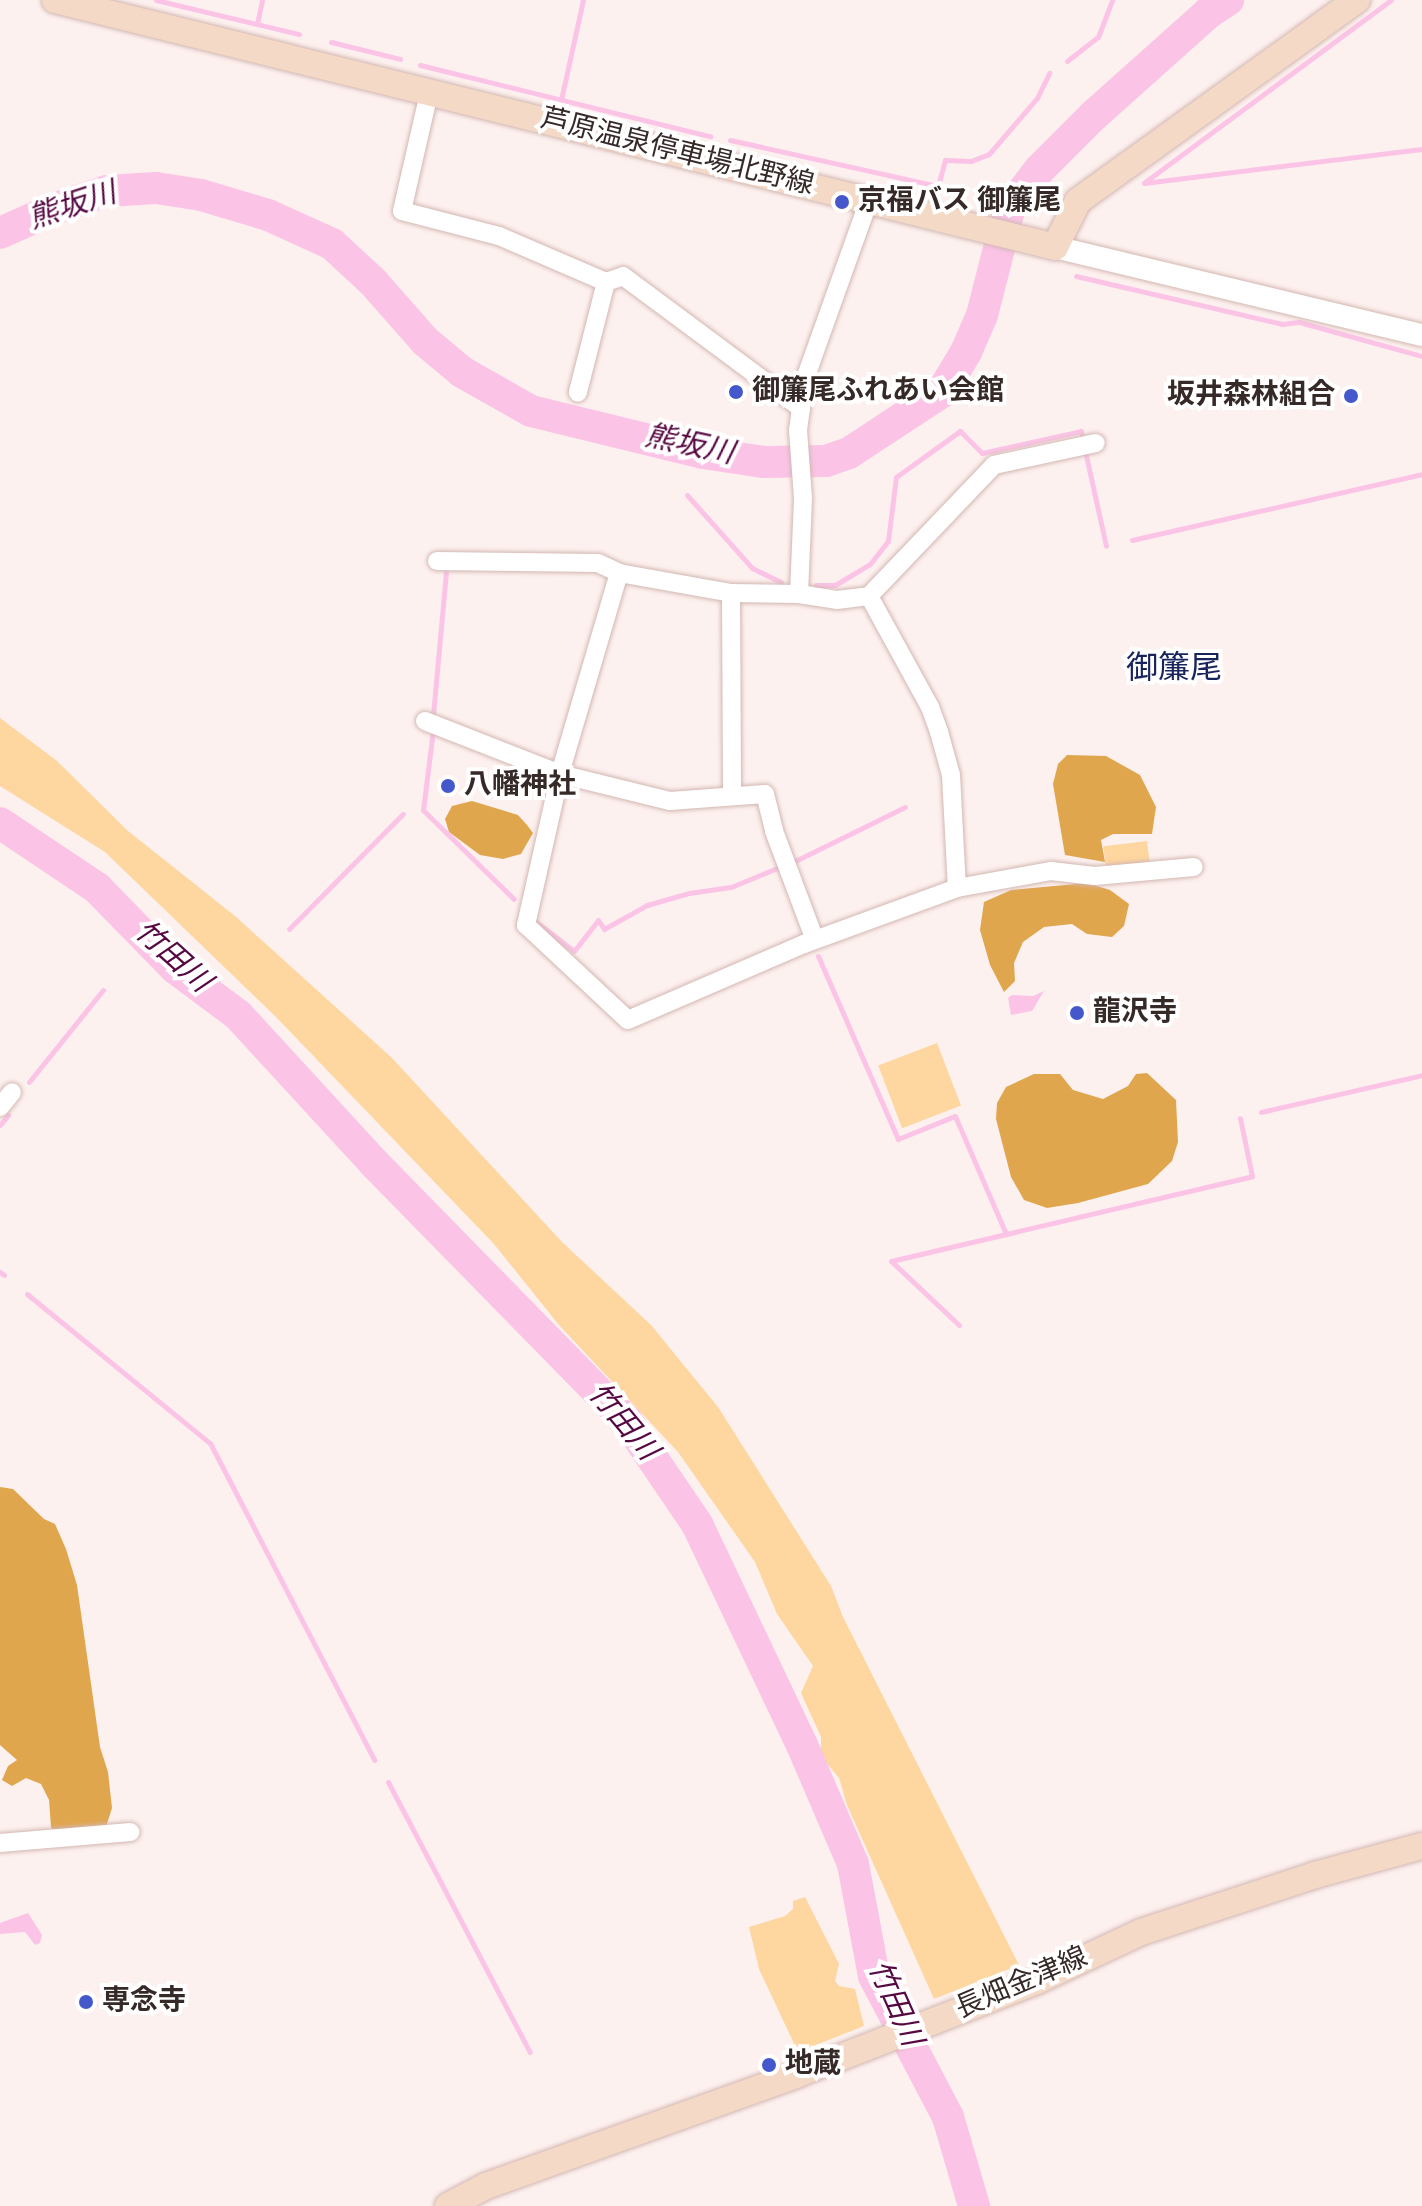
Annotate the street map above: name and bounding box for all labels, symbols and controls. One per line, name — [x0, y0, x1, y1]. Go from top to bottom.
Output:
street label: 芦原温泉停車場北野線 — [537, 103, 817, 203]
water label: 熊坂川 — [25, 177, 121, 239]
place label: 京福バス 御簾尾 — [858, 185, 1061, 219]
marker: 京福バス 御簾尾 — [833, 193, 851, 211]
place label: 御簾尾ふれあい会館 — [752, 375, 1004, 409]
place label: 坂井森林組合 — [1167, 379, 1335, 413]
marker: 御簾尾ふれあい会館 — [727, 383, 745, 401]
marker: 坂井森林組合 — [1342, 387, 1360, 405]
water label: 熊坂川 — [641, 420, 737, 474]
district label: 御簾尾 — [1126, 651, 1222, 689]
place label: 八幡神社 — [464, 769, 576, 803]
marker: 八幡神社 — [439, 777, 457, 795]
water label: 竹田川 — [126, 915, 216, 1001]
place label: 龍沢寺 — [1093, 996, 1177, 1030]
marker: 龍沢寺 — [1068, 1004, 1086, 1022]
water label: 竹田川 — [578, 1377, 664, 1469]
street label: 長畑金津線 — [951, 1941, 1093, 2027]
water label: 竹田川 — [858, 1956, 928, 2052]
place label: 専念寺 — [102, 1985, 186, 2019]
marker: 専念寺 — [77, 1993, 95, 2011]
place label: 地蔵 — [785, 2048, 841, 2082]
marker: 地蔵 — [760, 2056, 778, 2074]

